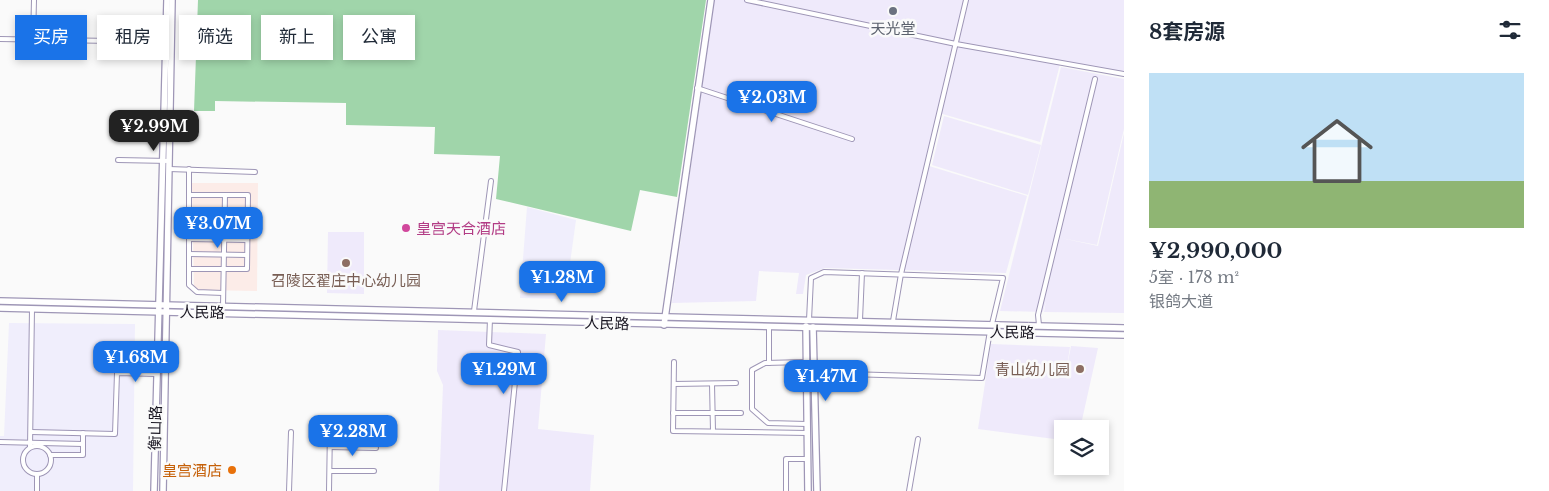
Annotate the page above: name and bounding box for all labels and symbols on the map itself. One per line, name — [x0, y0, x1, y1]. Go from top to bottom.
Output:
marker: 天光堂 — [887, 5, 899, 17]
place label: 天光堂 — [870, 19, 916, 38]
pin: ¥2.03M — [731, 80, 813, 123]
pin: ¥2.99M — [113, 110, 195, 152]
pin: ¥3.07M — [177, 206, 259, 249]
place label: 皇宫天合酒店 — [416, 219, 506, 238]
marker: 皇宫天合酒店 — [400, 222, 412, 234]
marker: 召陵区翟庄中心幼儿园 — [340, 257, 352, 269]
pin: ¥1.28M — [521, 260, 603, 303]
place label: 召陵区翟庄中心幼儿园 — [271, 271, 421, 290]
street label: 人民路 — [179, 302, 225, 322]
street label: 人民路 — [584, 313, 630, 333]
street label: 人民路 — [989, 322, 1035, 342]
pin: ¥1.68M — [95, 340, 177, 383]
pin: ¥1.29M — [463, 352, 545, 395]
pin: ¥1.47M — [785, 360, 867, 402]
place label: 青山幼儿园 — [995, 360, 1070, 379]
marker: 青山幼儿园 — [1074, 363, 1086, 375]
street label: 衡山路 — [145, 405, 165, 451]
pin: ¥2.28M — [312, 414, 394, 457]
place label: 皇宫酒店 — [162, 461, 222, 480]
marker: 皇宫酒店 — [226, 464, 238, 476]

